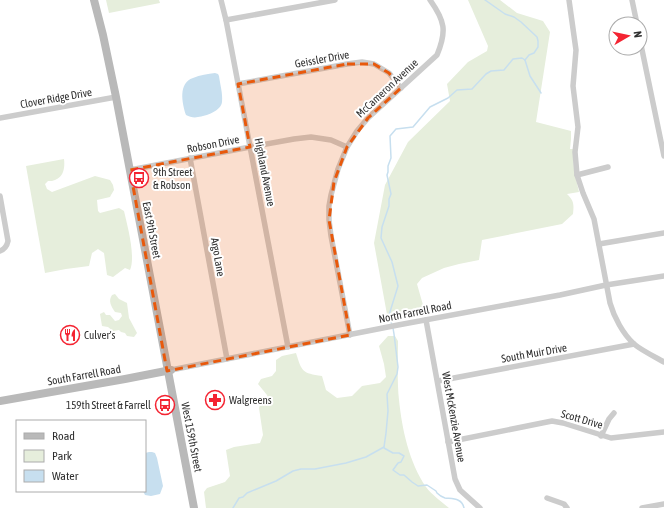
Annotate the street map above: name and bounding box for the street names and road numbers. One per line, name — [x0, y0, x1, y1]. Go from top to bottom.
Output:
street label: Geissler Drive — [294, 48, 350, 70]
street label: McCameron Avenue — [354, 56, 420, 120]
street label: Clover Ridge Drive — [19, 86, 93, 110]
street label: Robson Drive — [186, 133, 240, 155]
street label: Highland Avenue — [252, 137, 278, 207]
street label: East 9th Street — [141, 201, 163, 259]
street label: Argo Lane — [209, 237, 227, 277]
street label: North Farrell Road — [378, 299, 452, 325]
street label: South Muir Drive — [500, 341, 568, 365]
street label: South Farrell Road — [46, 363, 122, 387]
street label: West McKenzie Avenue — [440, 371, 468, 463]
street label: West 159th Street — [179, 401, 205, 473]
street label: Scott Drive — [560, 407, 604, 431]

